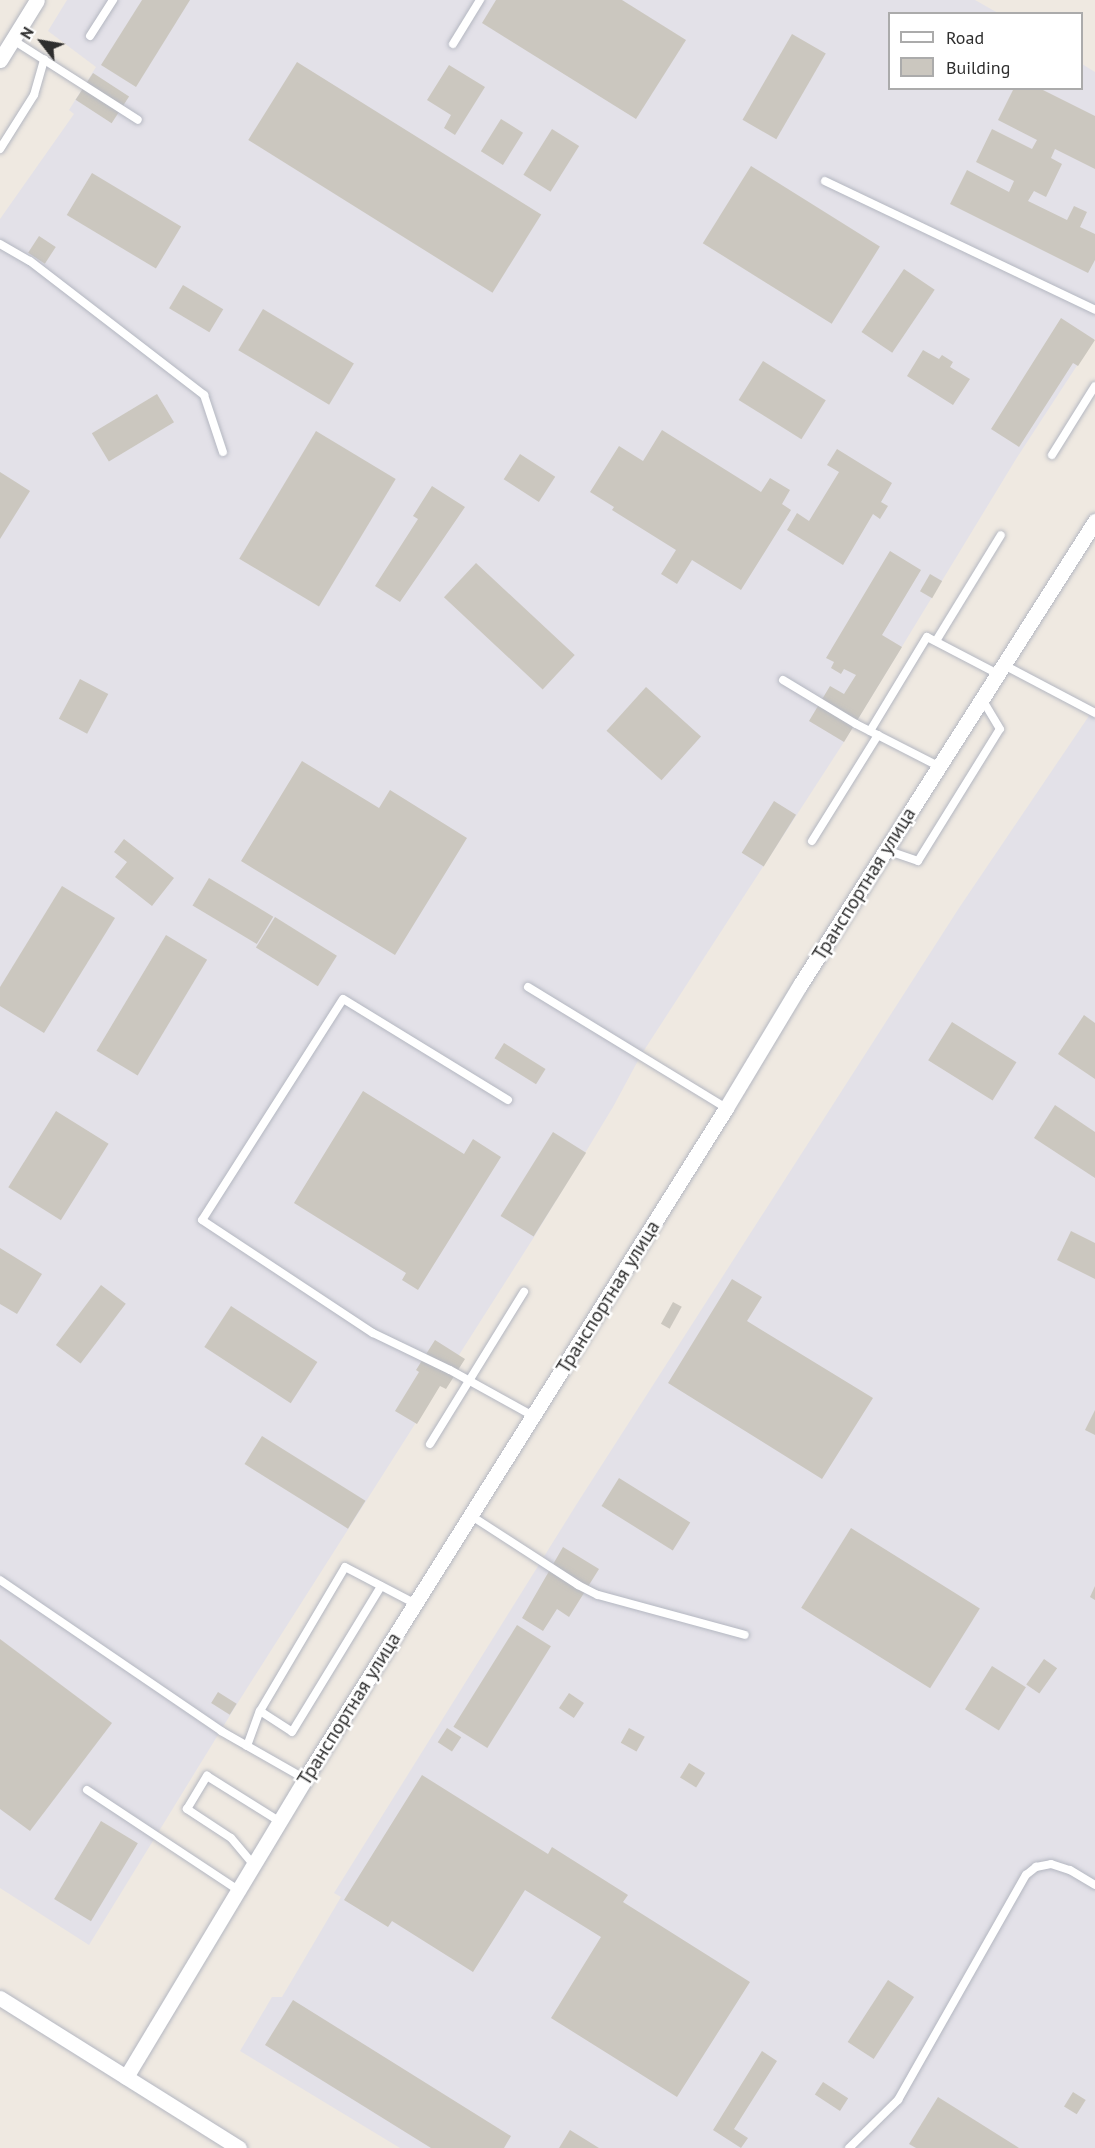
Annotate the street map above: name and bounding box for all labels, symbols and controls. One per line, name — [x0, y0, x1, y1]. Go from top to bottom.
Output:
north arrow — [12, 12, 72, 72]
legend — [888, 12, 1083, 90]
text: N — [15, 23, 38, 42]
text: Road — [946, 26, 984, 49]
text: Building — [946, 56, 1010, 79]
street label: Транспортная улица — [807, 803, 921, 965]
street label: Транспортная улица — [551, 1216, 665, 1378]
street label: Транспортная улица — [292, 1628, 406, 1790]

